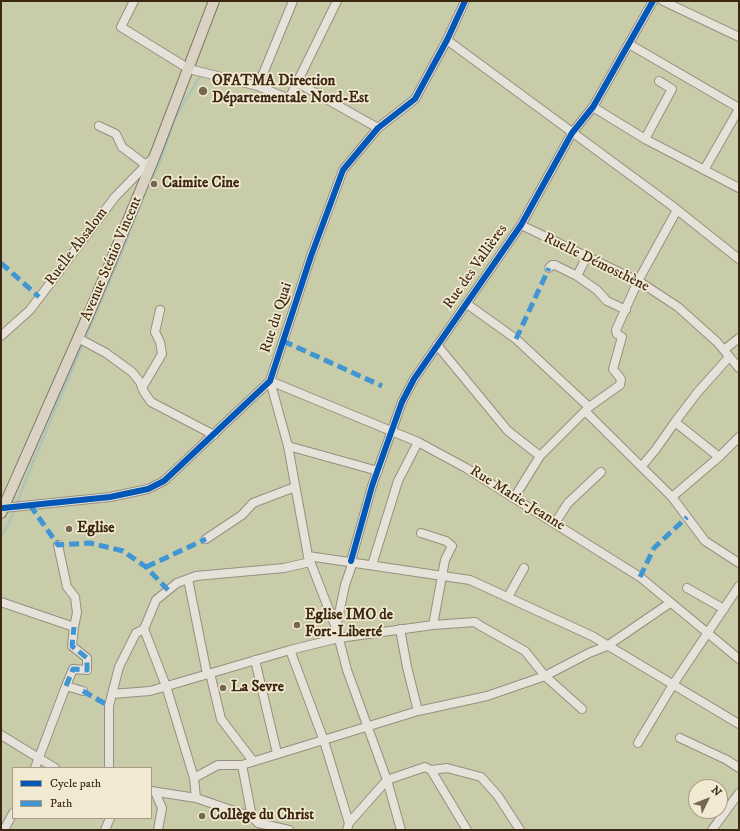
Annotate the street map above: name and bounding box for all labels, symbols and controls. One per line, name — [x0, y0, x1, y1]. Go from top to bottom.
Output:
place label: OFATMA Direction Départementale Nord-Est — [212, 73, 369, 108]
marker: OFATMA Direction Départementale Nord-Est — [197, 85, 209, 97]
place label: Caimite Cine — [162, 175, 239, 193]
marker: Caimite Cine — [149, 179, 159, 189]
street label: Avenue Sténio Vincent — [78, 194, 146, 324]
street label: Ruelle Absalom — [42, 205, 112, 289]
street label: Rue des Vallières — [440, 221, 512, 313]
street label: Ruelle Démosthène — [540, 230, 652, 296]
street label: Rue du Quai — [257, 280, 297, 356]
street label: Rue Marie-Jeanne — [466, 463, 568, 535]
place label: Eglise — [77, 520, 115, 538]
marker: Eglise — [64, 524, 74, 534]
place label: Eglise IMO de Fort-Liberté — [305, 607, 393, 642]
marker: Eglise IMO de Fort-Liberté — [292, 620, 302, 630]
place label: La Sevre — [231, 679, 284, 697]
marker: La Sevre — [218, 683, 228, 693]
legend — [12, 767, 152, 819]
text: Cycle path — [50, 776, 101, 791]
north arrow — [688, 779, 728, 819]
text: N — [708, 783, 724, 800]
text: Path — [50, 796, 72, 811]
place label: Collège du Christ — [210, 807, 314, 825]
marker: Collège du Christ — [197, 811, 207, 821]

